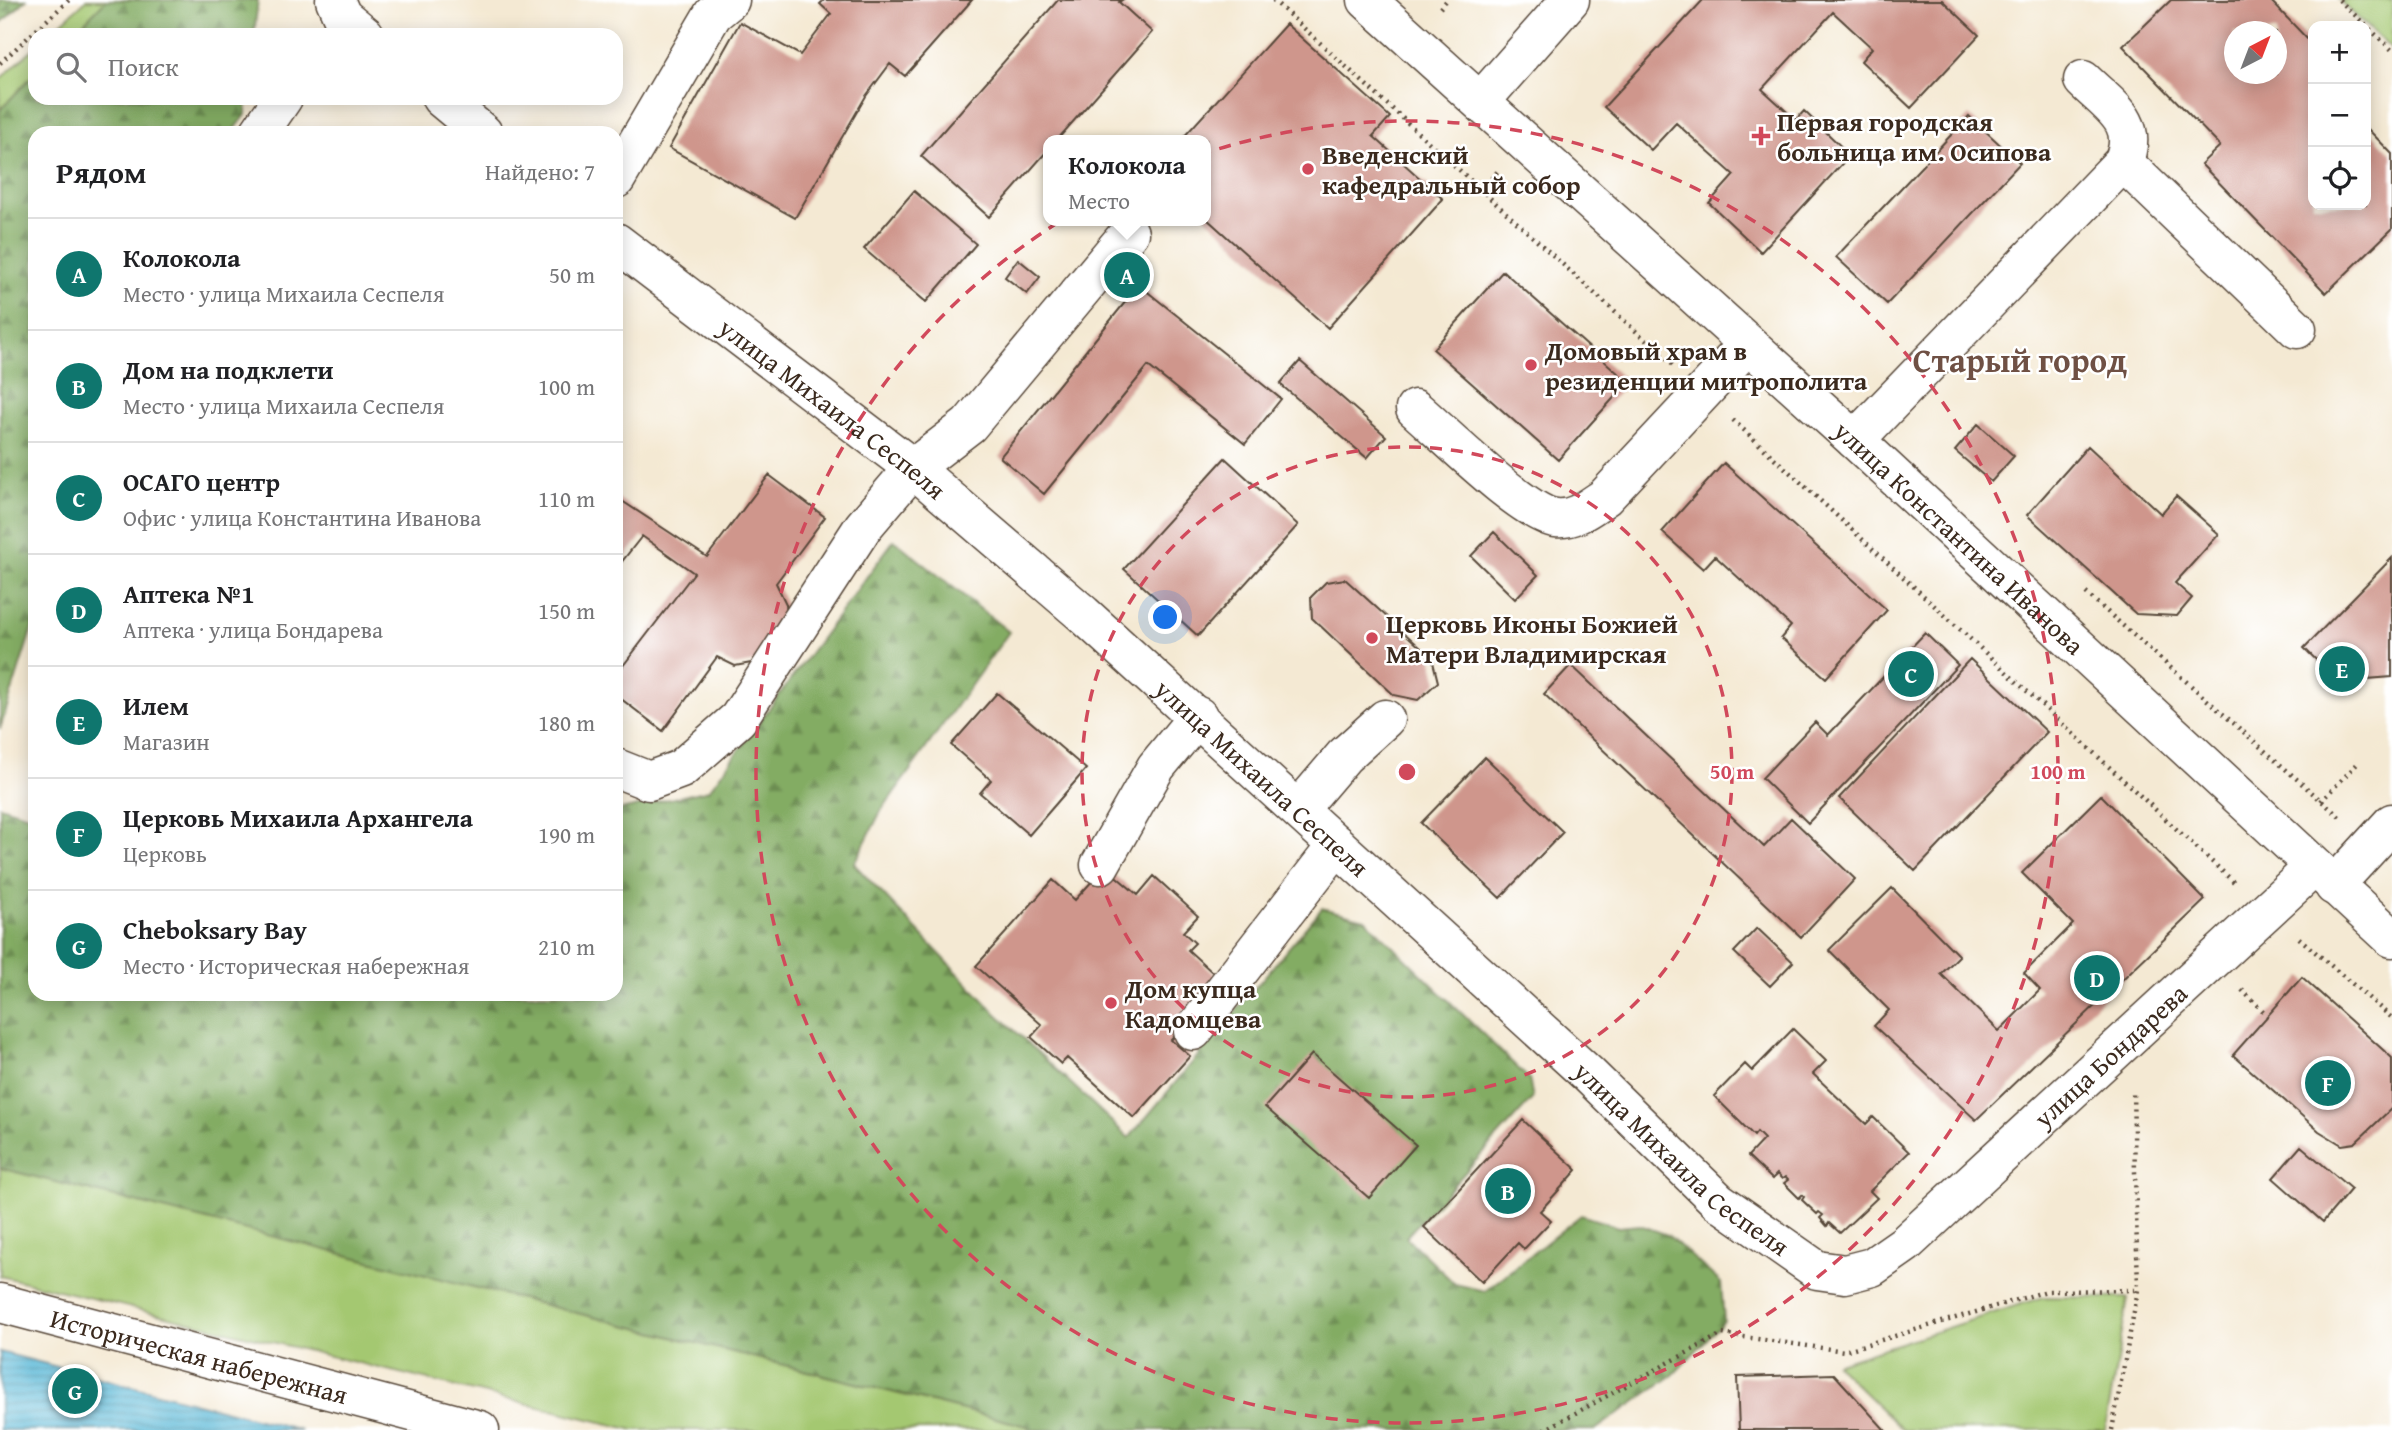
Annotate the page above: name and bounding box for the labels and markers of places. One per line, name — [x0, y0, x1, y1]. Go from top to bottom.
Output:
place label: Первая городская больница им. Осипова — [1777, 102, 2052, 171]
marker: Первая городская больница им. Осипова — [1751, 126, 1771, 146]
place label: Введенский кафедральный собор — [1322, 135, 1581, 204]
marker: Введенский кафедральный собор — [1300, 161, 1316, 177]
pin: A — [1104, 249, 1150, 301]
place label: Домовый храм в резиденции митрополита — [1544, 331, 1868, 400]
marker: Домовый храм в резиденции митрополита — [1523, 357, 1539, 373]
place label: Церковь Иконы Божией Матери Владимирская — [1386, 604, 1678, 673]
marker: Церковь Иконы Божией Матери Владимирская — [1364, 630, 1380, 646]
pin: E — [2319, 643, 2365, 695]
pin: C — [1888, 648, 1934, 700]
centre of rings — [1395, 760, 1419, 784]
pin: D — [2074, 952, 2120, 1004]
place label: Дом купца Кадомцева — [1124, 969, 1262, 1038]
marker: Дом купца Кадомцева — [1103, 995, 1119, 1011]
pin: F — [2305, 1057, 2351, 1109]
pin: B — [1485, 1165, 1531, 1217]
pin: G — [52, 1365, 98, 1417]

